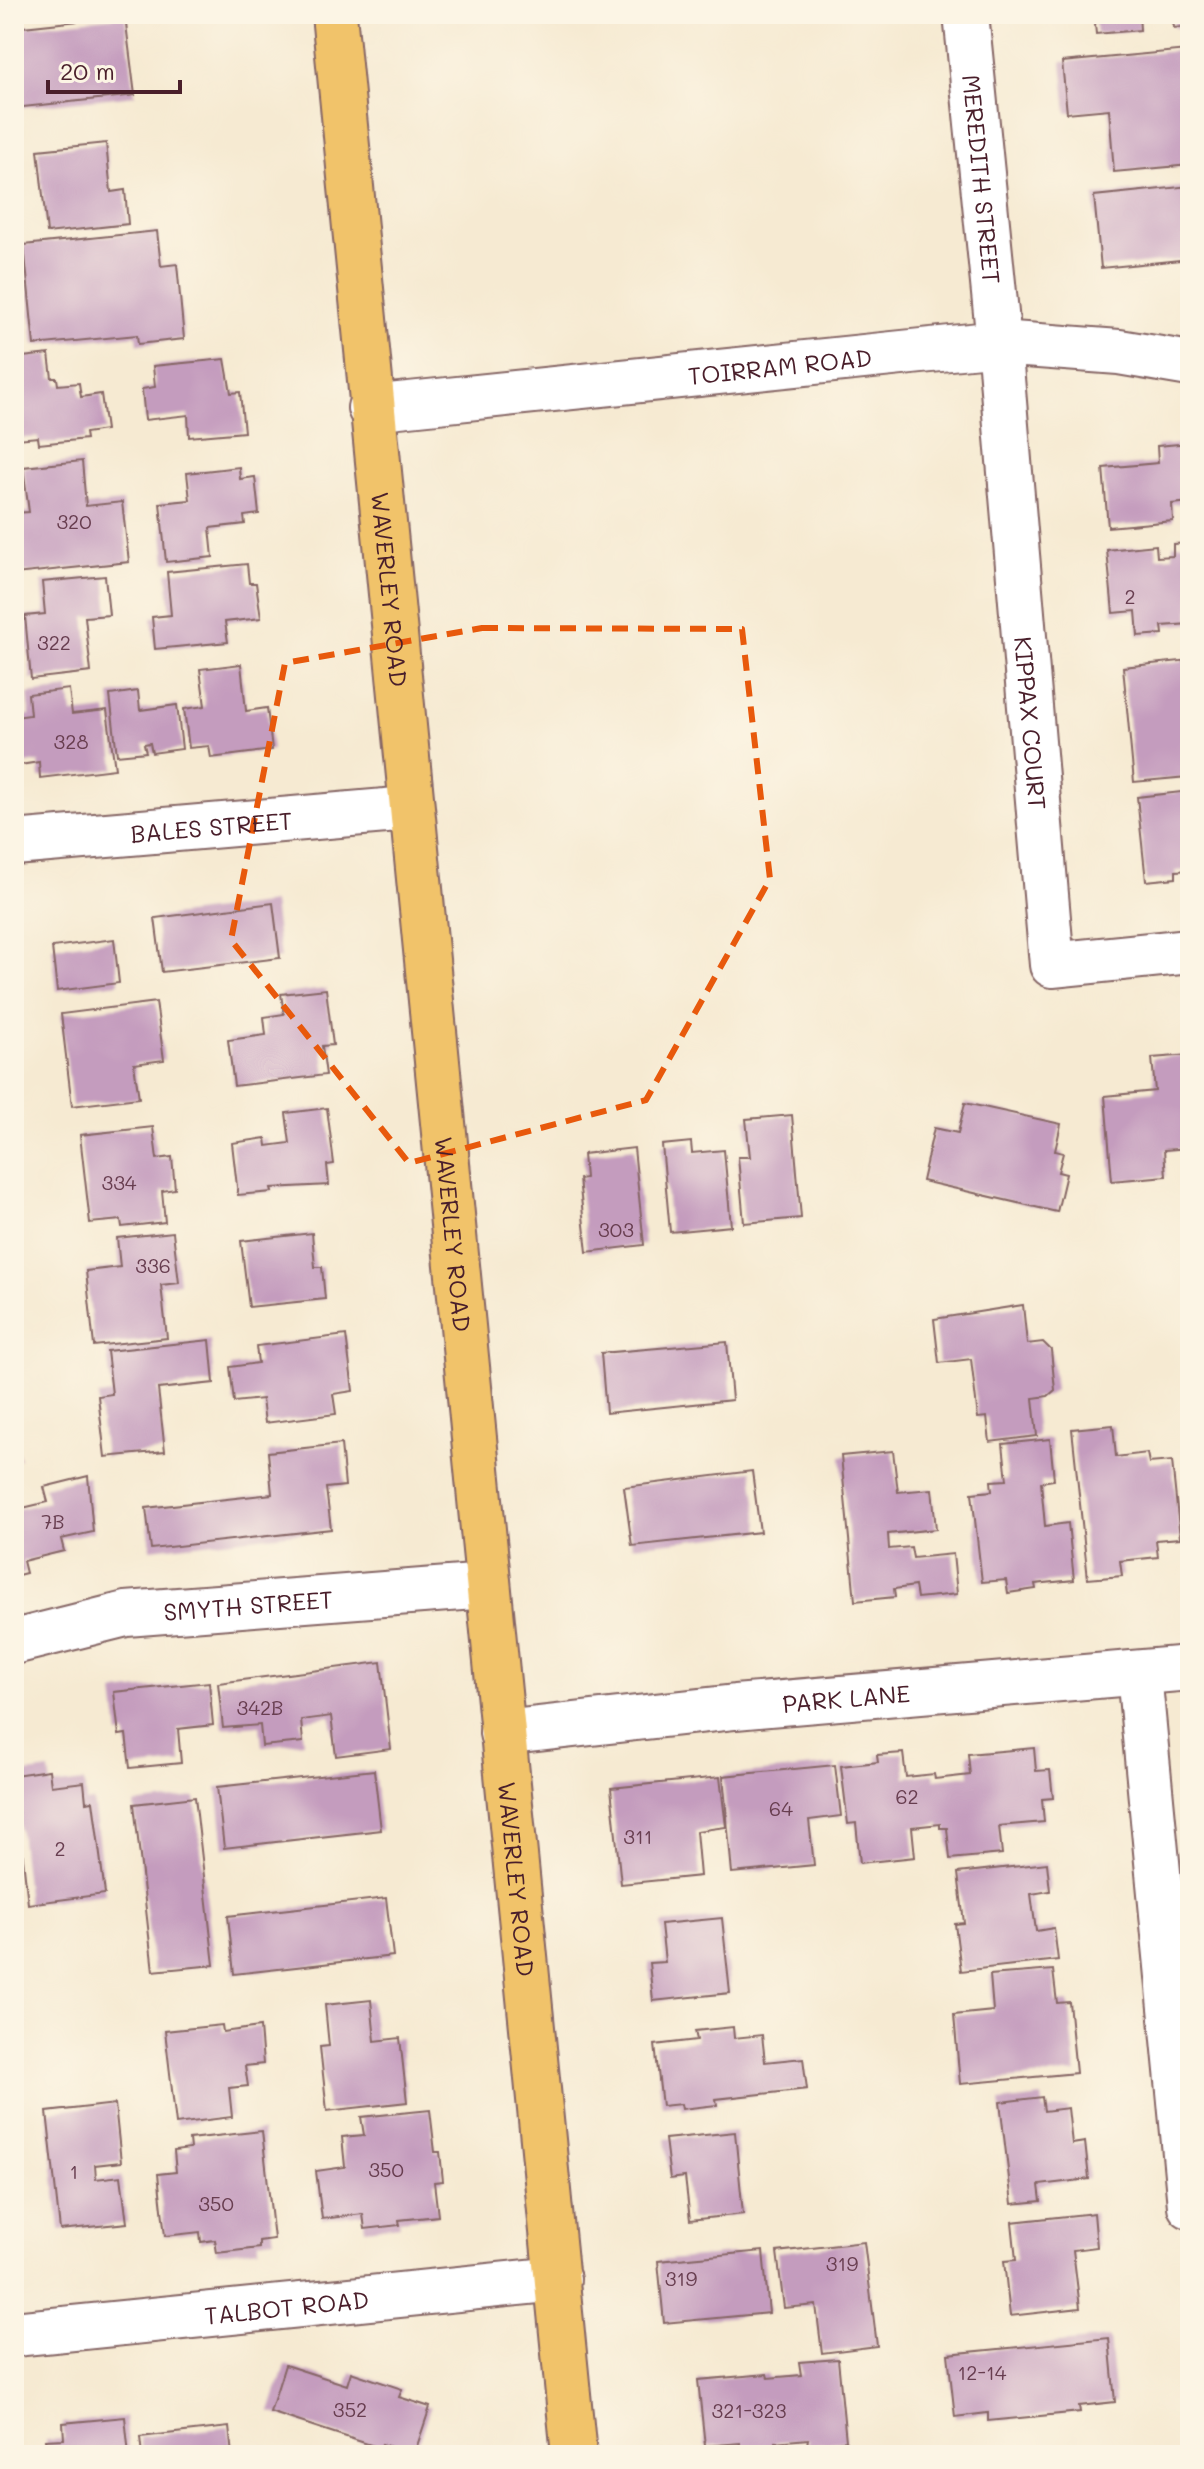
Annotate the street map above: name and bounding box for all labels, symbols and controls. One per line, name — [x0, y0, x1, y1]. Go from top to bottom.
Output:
scale bar — [48, 44, 180, 94]
text: 20 m — [60, 55, 115, 86]
street label: MEREDITH STREET — [957, 73, 1008, 285]
street label: TOIRRAM ROAD — [686, 341, 873, 391]
street label: WAVERLEY ROAD — [366, 490, 416, 688]
house number: 320 — [56, 508, 92, 534]
house number: 2 — [1124, 583, 1136, 609]
house number: 322 — [37, 629, 71, 655]
street label: KIPPAX COURT — [1009, 635, 1054, 811]
house number: 328 — [54, 728, 88, 754]
street label: BALES STREET — [129, 804, 293, 848]
street label: WAVERLEY ROAD — [429, 1135, 479, 1333]
house number: 334 — [101, 1169, 137, 1195]
house number: 303 — [598, 1216, 634, 1242]
house number: 336 — [135, 1252, 171, 1278]
house number: 7B — [41, 1508, 65, 1534]
street label: SMYTH STREET — [162, 1583, 334, 1627]
street label: PARK LANE — [781, 1677, 911, 1718]
house number: 342B — [236, 1694, 284, 1720]
street label: WAVERLEY ROAD — [492, 1780, 542, 1978]
house number: 62 — [895, 1783, 919, 1809]
house number: 64 — [769, 1795, 793, 1821]
house number: 311 — [623, 1823, 653, 1849]
house number: 2 — [54, 1835, 66, 1861]
house number: 350 — [368, 2156, 404, 2182]
house number: 1 — [70, 2158, 78, 2184]
house number: 350 — [198, 2190, 234, 2216]
house number: 319 — [826, 2250, 858, 2276]
house number: 319 — [665, 2265, 697, 2291]
street label: TALBOT ROAD — [203, 2283, 370, 2330]
house number: 12-14 — [957, 2359, 1007, 2385]
house number: 352 — [333, 2396, 367, 2422]
house number: 321-323 — [712, 2397, 786, 2423]

